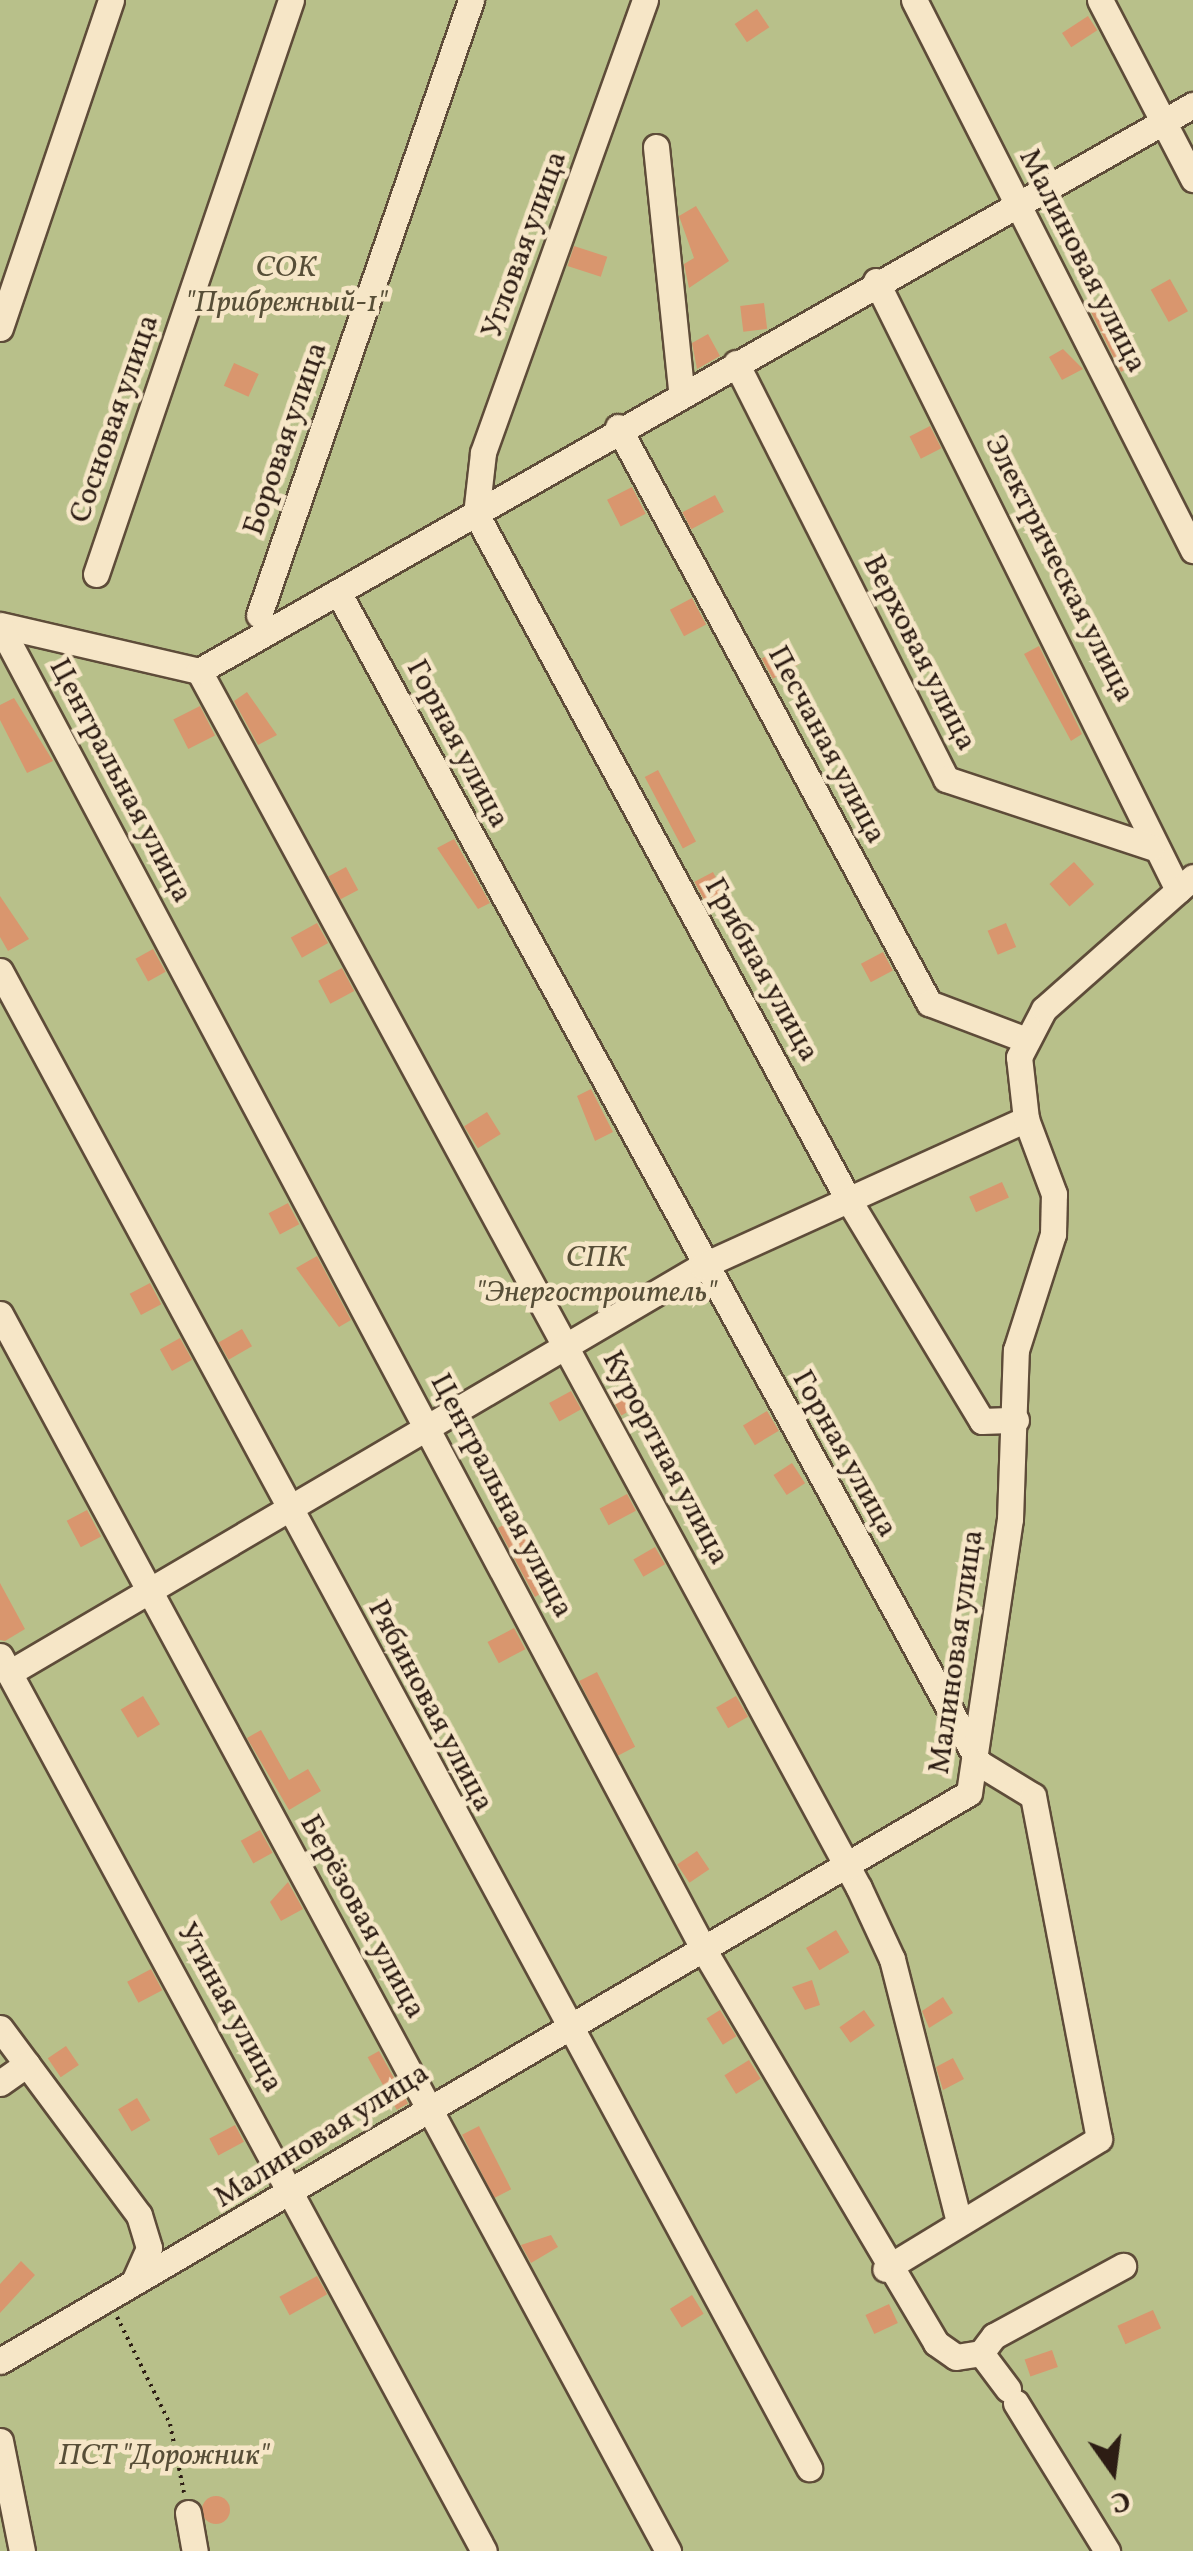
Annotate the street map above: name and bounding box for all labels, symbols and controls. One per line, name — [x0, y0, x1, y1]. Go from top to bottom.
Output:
street label: Малиновая улица — [1010, 143, 1154, 379]
street label: Угловая улица — [474, 146, 576, 344]
park label: СОК "Прибрежный-1" — [185, 250, 387, 320]
street label: Сосновая улица — [62, 310, 168, 528]
street label: Боровая улица — [236, 337, 336, 541]
street label: Электрическая улица — [976, 429, 1142, 709]
street label: Верховая улица — [854, 549, 984, 757]
street label: Песчаная улица — [759, 640, 893, 850]
street label: Центральная улица — [40, 652, 200, 910]
street label: Горная улица — [397, 653, 517, 835]
street label: Грибная улица — [695, 871, 827, 1069]
park label: СПК "Энергостроитель" — [475, 1240, 717, 1310]
street label: Курортная улица — [593, 1344, 737, 1572]
street label: Горная улица — [783, 1364, 905, 1544]
street label: Центральная улица — [421, 1367, 581, 1625]
street label: Малиновая улица — [922, 1527, 992, 1777]
street label: Рябиновая улица — [359, 1594, 501, 1818]
street label: Берёзовая улица — [291, 1808, 433, 2026]
street label: Утиная улица — [167, 1917, 291, 2099]
street label: Малиновая улица — [208, 2055, 436, 2217]
north arrow — [1063, 2421, 1163, 2521]
park label: ПСТ "Дорожник" — [59, 2438, 269, 2474]
text: С — [1107, 2479, 1134, 2522]

